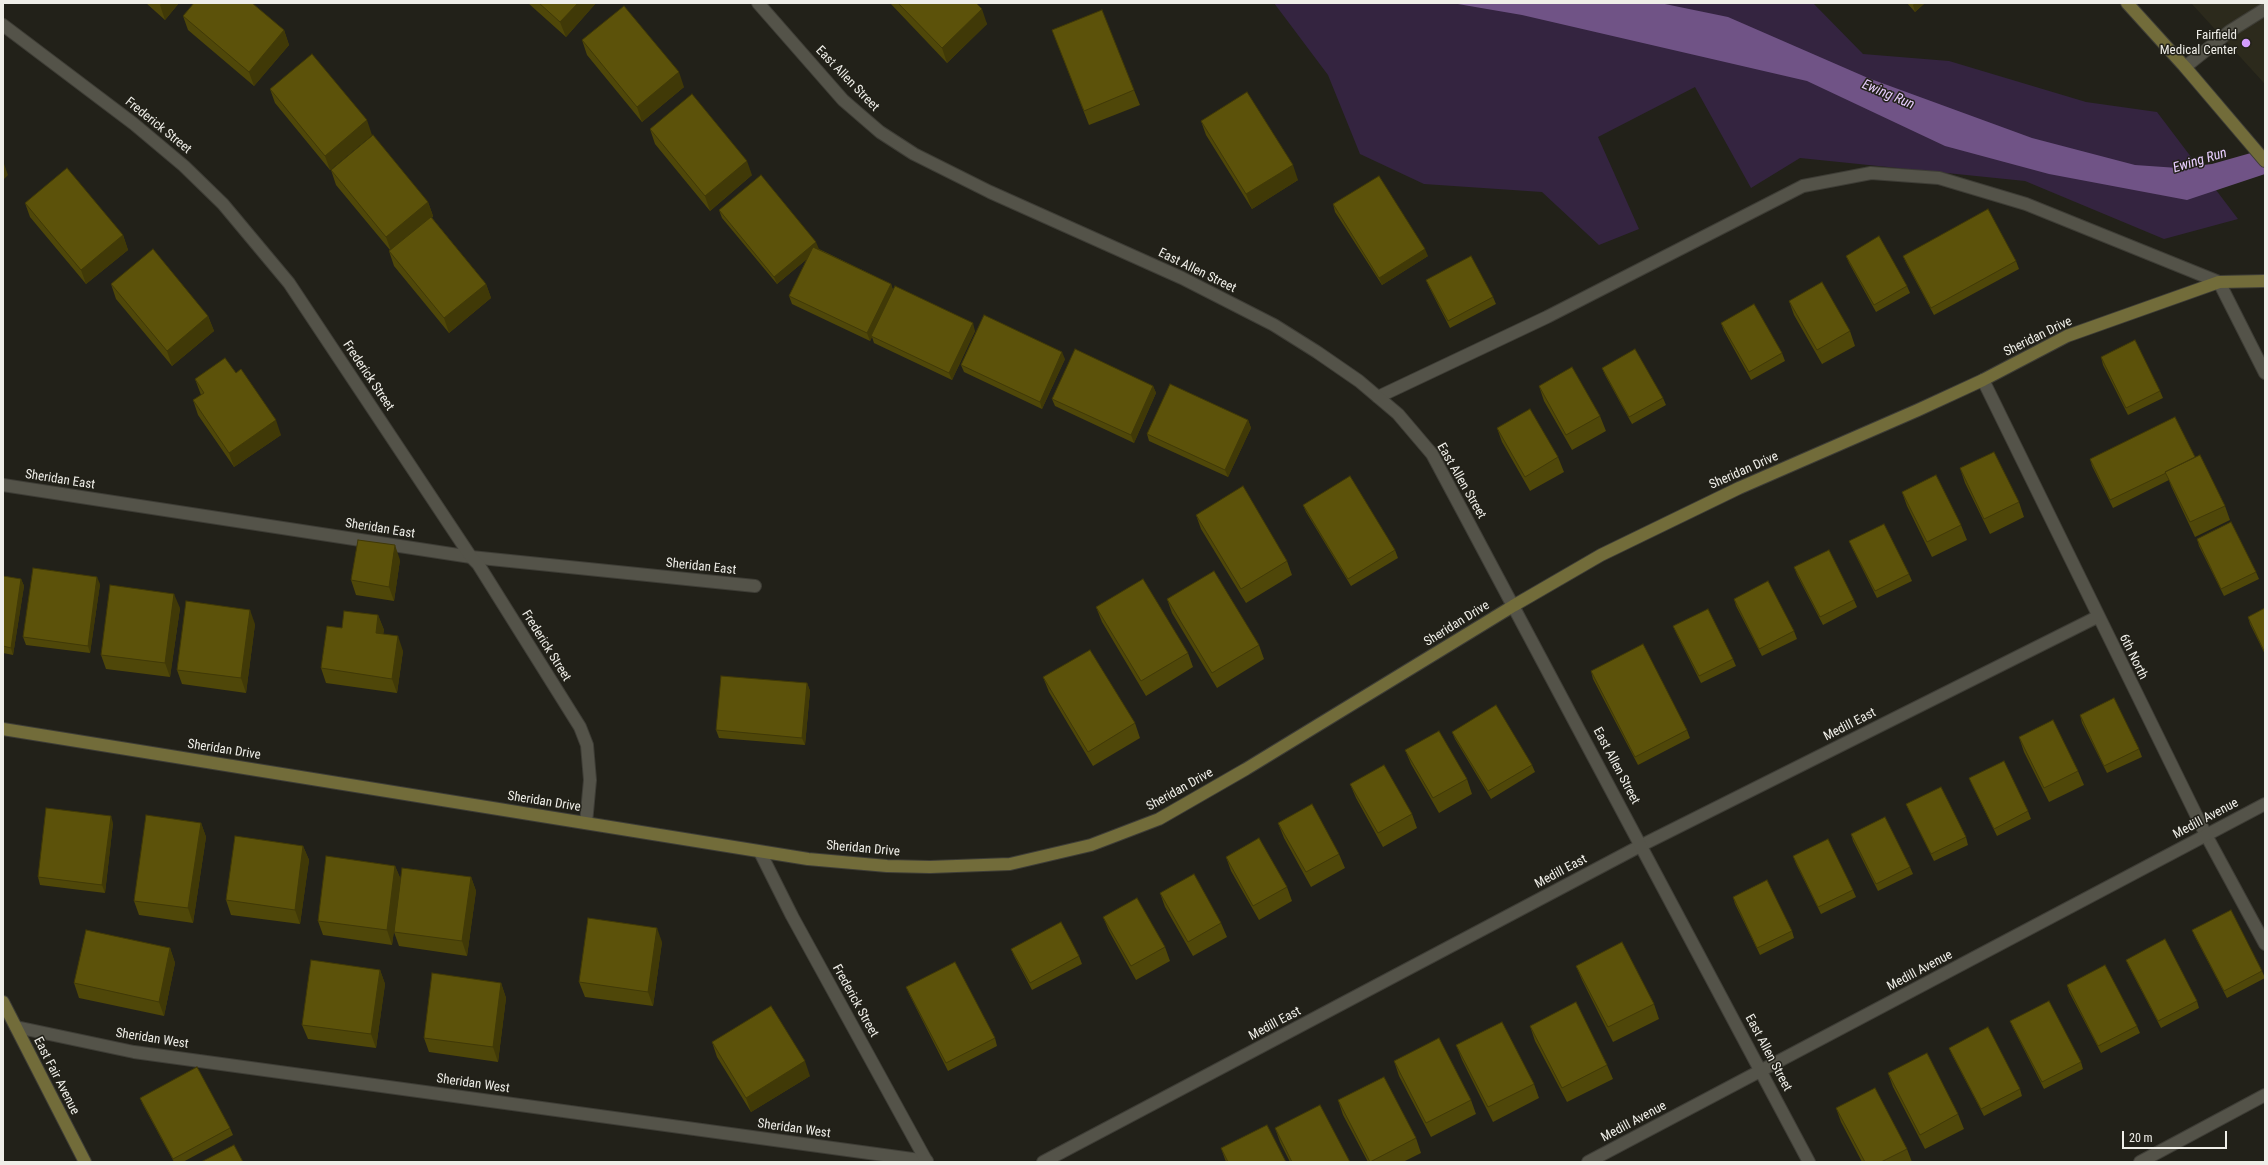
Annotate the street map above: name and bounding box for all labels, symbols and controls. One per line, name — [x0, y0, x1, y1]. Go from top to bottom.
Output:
place label: Fairfield Medical Center — [2160, 28, 2237, 59]
marker: Fairfield Medical Center — [2240, 37, 2252, 49]
street label: East Allen Street — [812, 43, 882, 115]
water label: Ewing Run — [1859, 76, 1917, 114]
street label: Frederick Street — [122, 95, 194, 157]
water label: Ewing Run — [2171, 145, 2229, 177]
street label: East Allen Street — [1155, 245, 1239, 297]
street label: Sheridan Drive — [2001, 314, 2075, 360]
street label: Frederick Street — [339, 338, 397, 414]
street label: East Allen Street — [1433, 440, 1489, 522]
street label: Sheridan Drive — [1707, 449, 1781, 493]
street label: Sheridan East — [24, 467, 96, 493]
street label: Sheridan East — [344, 516, 416, 542]
street label: Sheridan East — [665, 556, 737, 578]
street label: Sheridan Drive — [1422, 598, 1492, 650]
street label: Frederick Street — [518, 608, 574, 684]
street label: 6th North — [2115, 632, 2151, 682]
street label: Medill East — [1821, 705, 1879, 745]
street label: East Allen Street — [1589, 725, 1643, 807]
street label: Sheridan Drive — [186, 737, 262, 763]
street label: Sheridan Drive — [1144, 765, 1216, 815]
street label: Sheridan Drive — [506, 789, 582, 815]
street label: Medill Avenue — [2171, 795, 2241, 843]
street label: Sheridan Drive — [825, 838, 901, 860]
street label: Medill East — [1532, 852, 1590, 892]
street label: Medill Avenue — [1885, 947, 1955, 995]
street label: Frederick Street — [829, 962, 881, 1040]
street label: Medill East — [1246, 1004, 1304, 1044]
street label: East Allen Street — [1741, 1012, 1795, 1094]
street label: Sheridan West — [114, 1026, 190, 1052]
street label: East Fair Avenue — [30, 1035, 82, 1117]
street label: Sheridan West — [435, 1071, 511, 1097]
street label: Medill Avenue — [1599, 1098, 1669, 1146]
street label: Sheridan West — [756, 1116, 832, 1142]
scale bar — [2124, 1123, 2229, 1149]
text: 20 m — [2129, 1131, 2153, 1145]

